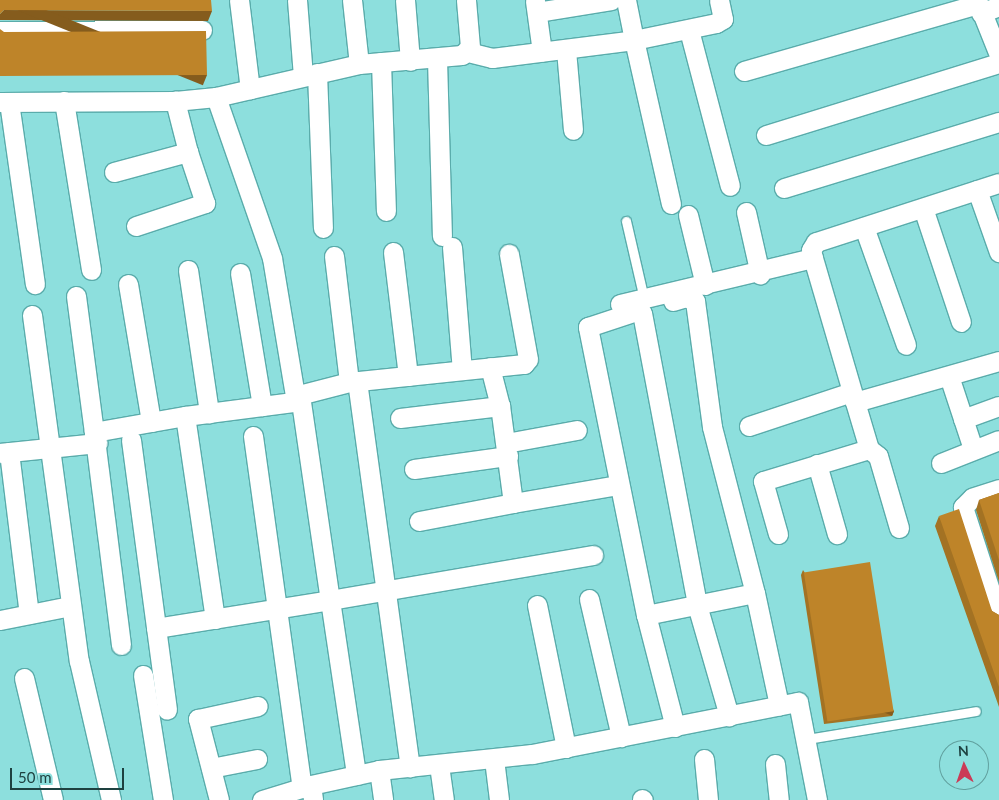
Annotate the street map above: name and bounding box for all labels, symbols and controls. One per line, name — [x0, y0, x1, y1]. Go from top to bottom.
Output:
north arrow — [939, 740, 989, 790]
text: N — [957, 742, 969, 759]
scale bar — [12, 758, 126, 790]
text: 50 m — [18, 768, 52, 786]

